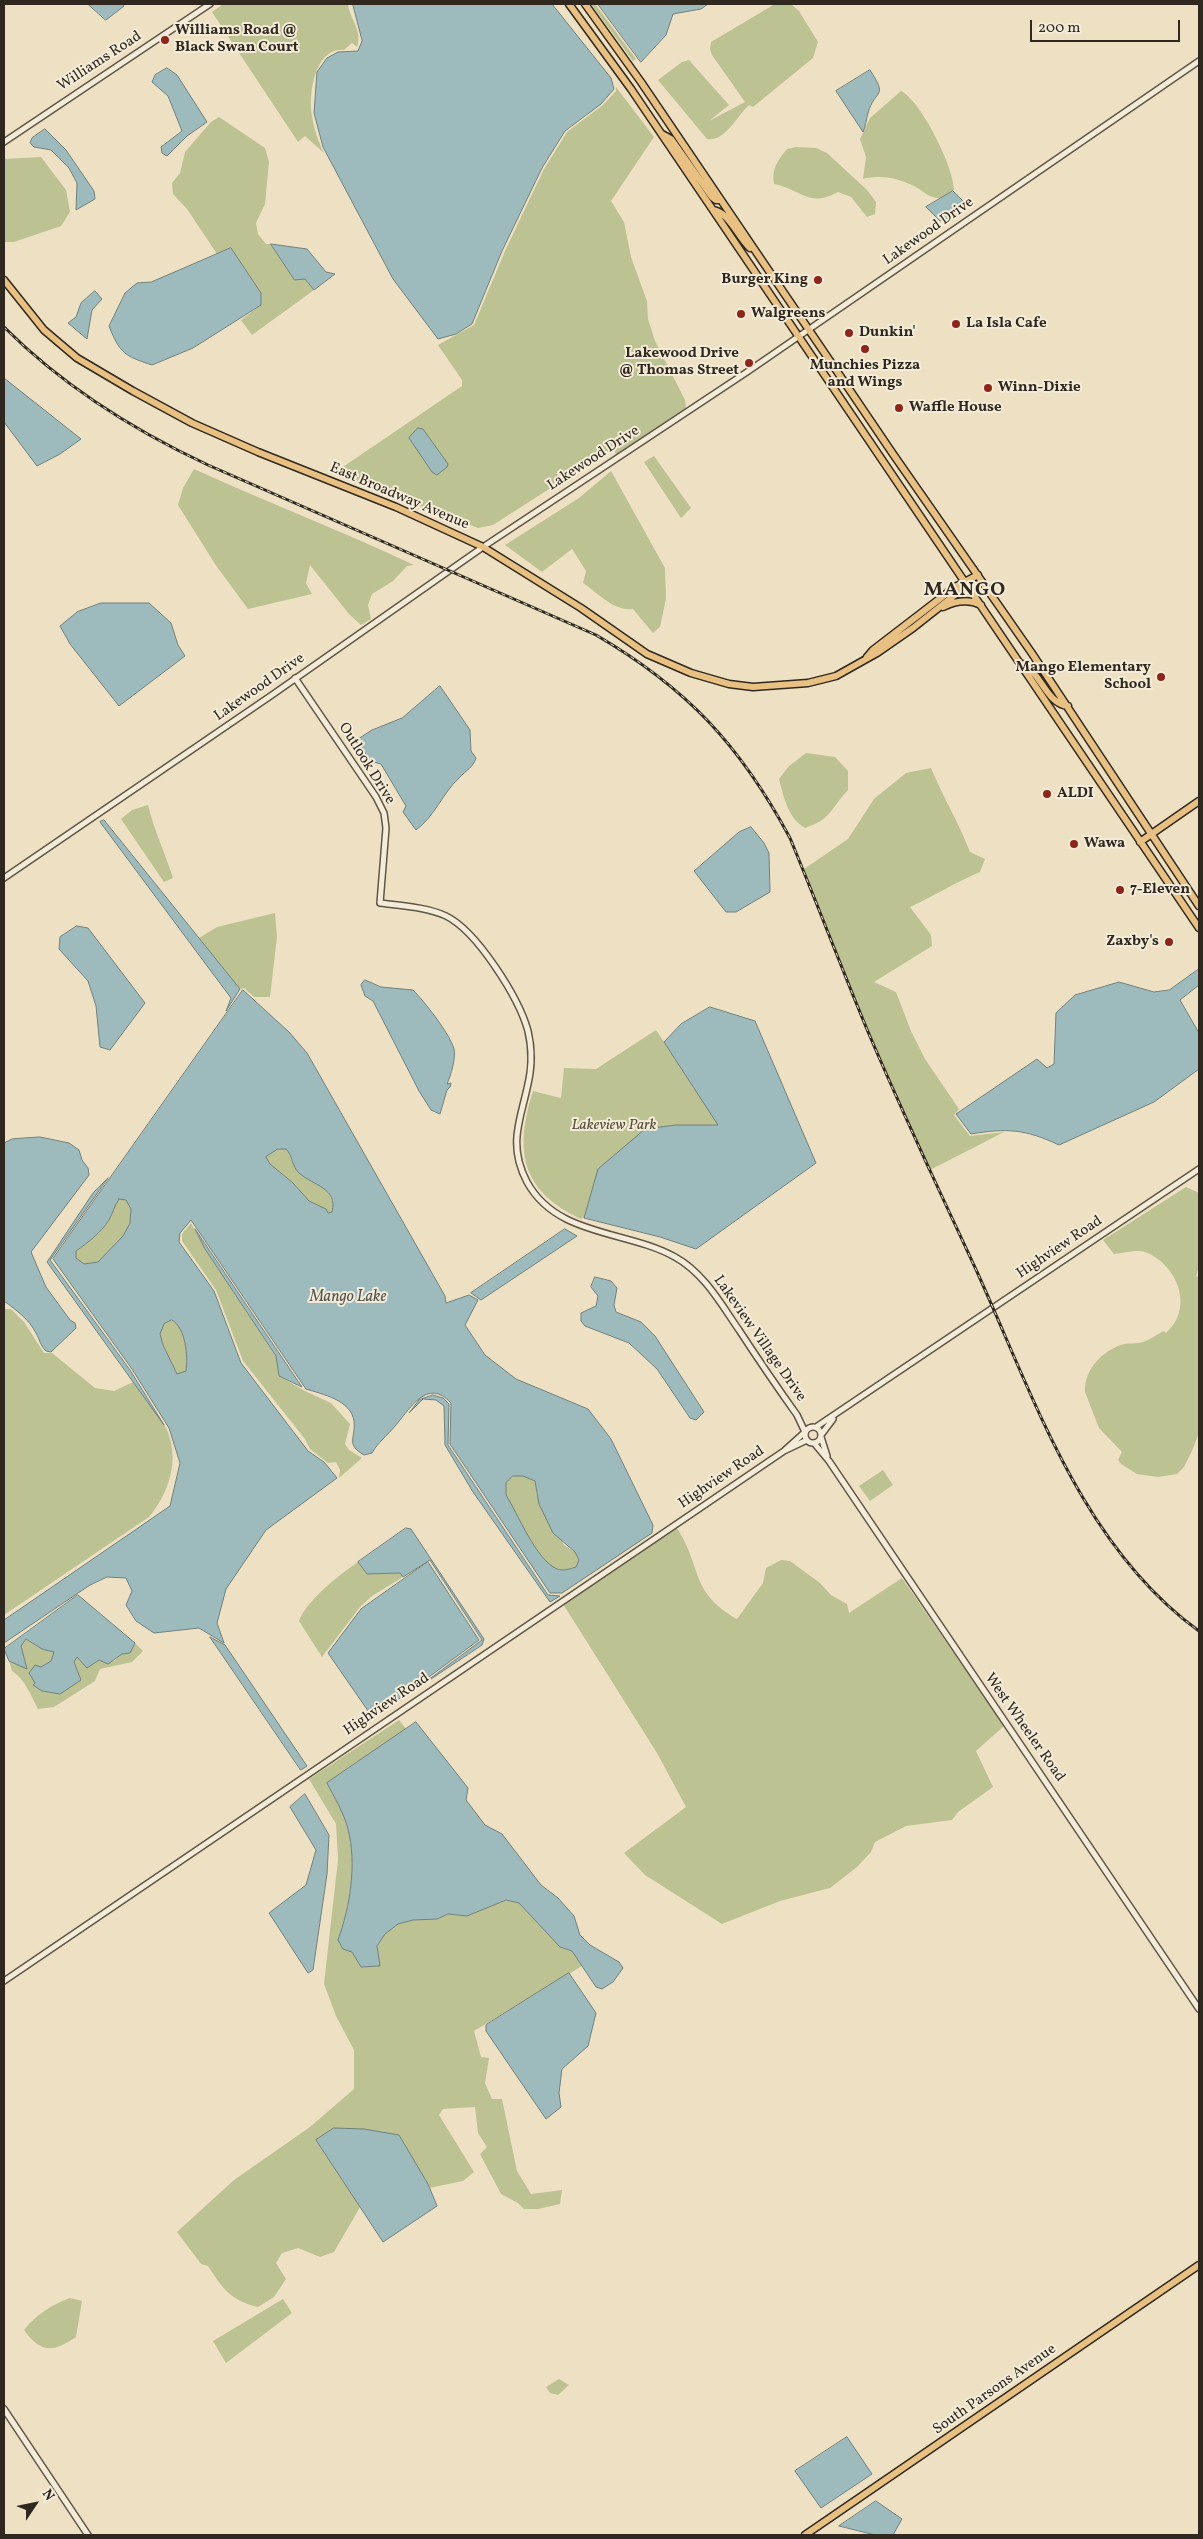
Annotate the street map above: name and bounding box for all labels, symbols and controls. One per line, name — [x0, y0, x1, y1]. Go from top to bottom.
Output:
scale bar — [1033, 10, 1183, 42]
text: 200 m — [1038, 18, 1081, 39]
place label: Williams Road @ Black Swan Court — [175, 22, 298, 57]
street label: Williams Road — [55, 28, 145, 96]
marker: Williams Road @ Black Swan Court — [159, 34, 171, 46]
street label: Lakewood Drive — [880, 194, 978, 270]
place label: Burger King — [721, 271, 808, 289]
marker: Burger King — [812, 274, 824, 286]
place label: Walgreens — [751, 305, 826, 323]
marker: Walgreens — [735, 308, 747, 320]
place label: La Isla Cafe — [966, 315, 1047, 333]
marker: La Isla Cafe — [950, 318, 962, 330]
place label: Dunkin' — [859, 324, 916, 342]
marker: Dunkin' — [843, 327, 855, 339]
marker: Munchies Pizza and Wings — [859, 343, 871, 355]
place label: Lakewood Drive @ Thomas Street — [619, 345, 739, 380]
marker: Lakewood Drive @ Thomas Street — [743, 357, 755, 369]
place label: Munchies Pizza and Wings — [810, 357, 920, 392]
place label: Winn-Dixie — [998, 379, 1081, 397]
marker: Winn-Dixie — [982, 382, 994, 394]
place label: Waffle House — [909, 399, 1002, 417]
marker: Waffle House — [893, 402, 905, 414]
street label: Lakewood Drive — [545, 423, 643, 495]
street label: East Broadway Avenue — [327, 460, 471, 534]
district label: MANGO — [923, 579, 1007, 603]
street label: Lakewood Drive — [211, 650, 309, 726]
place label: Mango Elementary School — [1015, 659, 1151, 694]
marker: Mango Elementary School — [1155, 671, 1167, 683]
street label: Outlook Drive — [334, 720, 398, 808]
place label: ALDI — [1057, 785, 1093, 803]
marker: ALDI — [1041, 788, 1053, 800]
place label: Wawa — [1084, 835, 1125, 853]
marker: Wawa — [1068, 838, 1080, 850]
place label: 7-Eleven — [1130, 881, 1190, 899]
marker: 7-Eleven — [1114, 884, 1126, 896]
place label: Zaxby's — [1106, 933, 1159, 951]
marker: Zaxby's — [1163, 936, 1175, 948]
park label: Lakeview Park — [571, 1117, 657, 1135]
street label: Highview Road — [1014, 1213, 1106, 1283]
street label: Lakeview Village Drive — [709, 1273, 809, 1405]
water label: Mango Lake — [310, 1288, 386, 1308]
street label: Highview Road — [676, 1443, 768, 1513]
street label: Highview Road — [341, 1670, 433, 1740]
street label: West Wheeler Road — [980, 1670, 1068, 1786]
street label: South Parsons Avenue — [930, 2341, 1060, 2439]
north arrow — [10, 2479, 60, 2529]
text: N — [37, 2486, 59, 2505]

